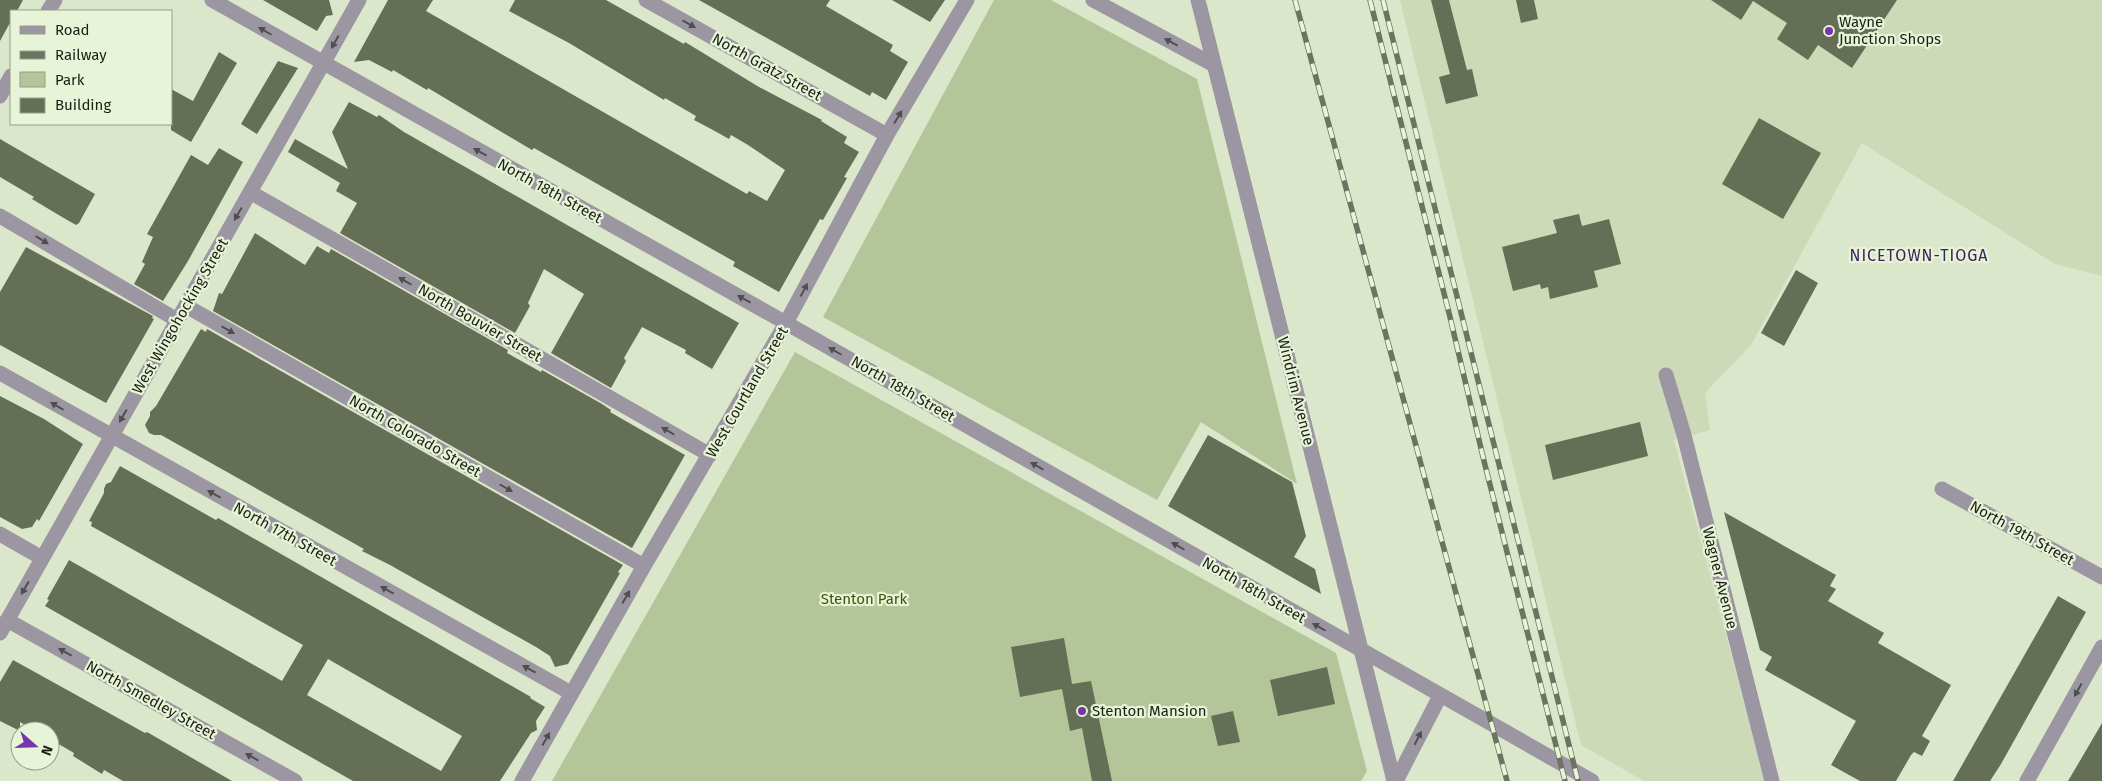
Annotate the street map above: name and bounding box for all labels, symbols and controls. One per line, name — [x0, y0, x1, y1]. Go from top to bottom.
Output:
legend — [10, 10, 172, 125]
place label: Wayne Junction Shops — [1839, 13, 1941, 48]
one-way arrow — [682, 20, 696, 28]
text: Road — [55, 21, 90, 39]
marker: Wayne Junction Shops — [1823, 25, 1835, 37]
one-way arrow — [259, 26, 272, 35]
street label: North Gratz Street — [709, 29, 825, 105]
one-way arrow — [331, 35, 339, 50]
one-way arrow — [1164, 38, 1179, 46]
text: Railway — [55, 46, 107, 64]
text: Park — [55, 71, 85, 89]
text: Building — [55, 96, 111, 114]
one-way arrow — [893, 110, 902, 123]
one-way arrow — [473, 147, 486, 156]
street label: North 18th Street — [495, 155, 606, 227]
one-way arrow — [233, 208, 242, 221]
street label: West Wingohocking Street — [128, 235, 232, 397]
one-way arrow — [35, 236, 49, 245]
district label: NICETOWN-TIOGA — [1849, 246, 1989, 265]
one-way arrow — [399, 276, 412, 285]
street label: North Bouvier Street — [415, 280, 546, 366]
one-way arrow — [800, 283, 808, 297]
one-way arrow — [736, 295, 751, 303]
street label: West Courtland Street — [702, 323, 792, 461]
one-way arrow — [221, 326, 235, 334]
street label: Windrim Avenue — [1274, 335, 1318, 447]
one-way arrow — [828, 346, 842, 355]
street label: North 18th Street — [848, 352, 958, 426]
street label: North Colorado Street — [346, 391, 484, 481]
one-way arrow — [51, 401, 64, 410]
one-way arrow — [118, 410, 127, 423]
one-way arrow — [661, 426, 675, 435]
one-way arrow — [1029, 462, 1044, 470]
one-way arrow — [499, 484, 514, 492]
one-way arrow — [207, 490, 222, 498]
street label: North 19th Street — [1967, 497, 2078, 569]
street label: North 17th Street — [230, 498, 340, 570]
street label: Wagner Avenue — [1699, 525, 1741, 631]
one-way arrow — [1171, 542, 1185, 551]
street label: North 18th Street — [1199, 553, 1309, 627]
one-way arrow — [21, 582, 30, 595]
one-way arrow — [379, 586, 394, 594]
one-way arrow — [622, 590, 630, 605]
park label: Stenton Park — [821, 590, 908, 608]
one-way arrow — [1312, 623, 1327, 631]
one-way arrow — [57, 648, 72, 656]
street label: North Smedley Street — [83, 657, 220, 743]
one-way arrow — [522, 665, 535, 674]
one-way arrow — [2074, 682, 2082, 697]
place label: Stenton Mansion — [1092, 702, 1206, 720]
marker: Stenton Mansion — [1076, 705, 1088, 717]
north arrow — [10, 721, 60, 771]
one-way arrow — [1414, 731, 1422, 746]
one-way arrow — [541, 732, 550, 745]
text: N — [37, 743, 56, 758]
one-way arrow — [245, 753, 260, 761]

